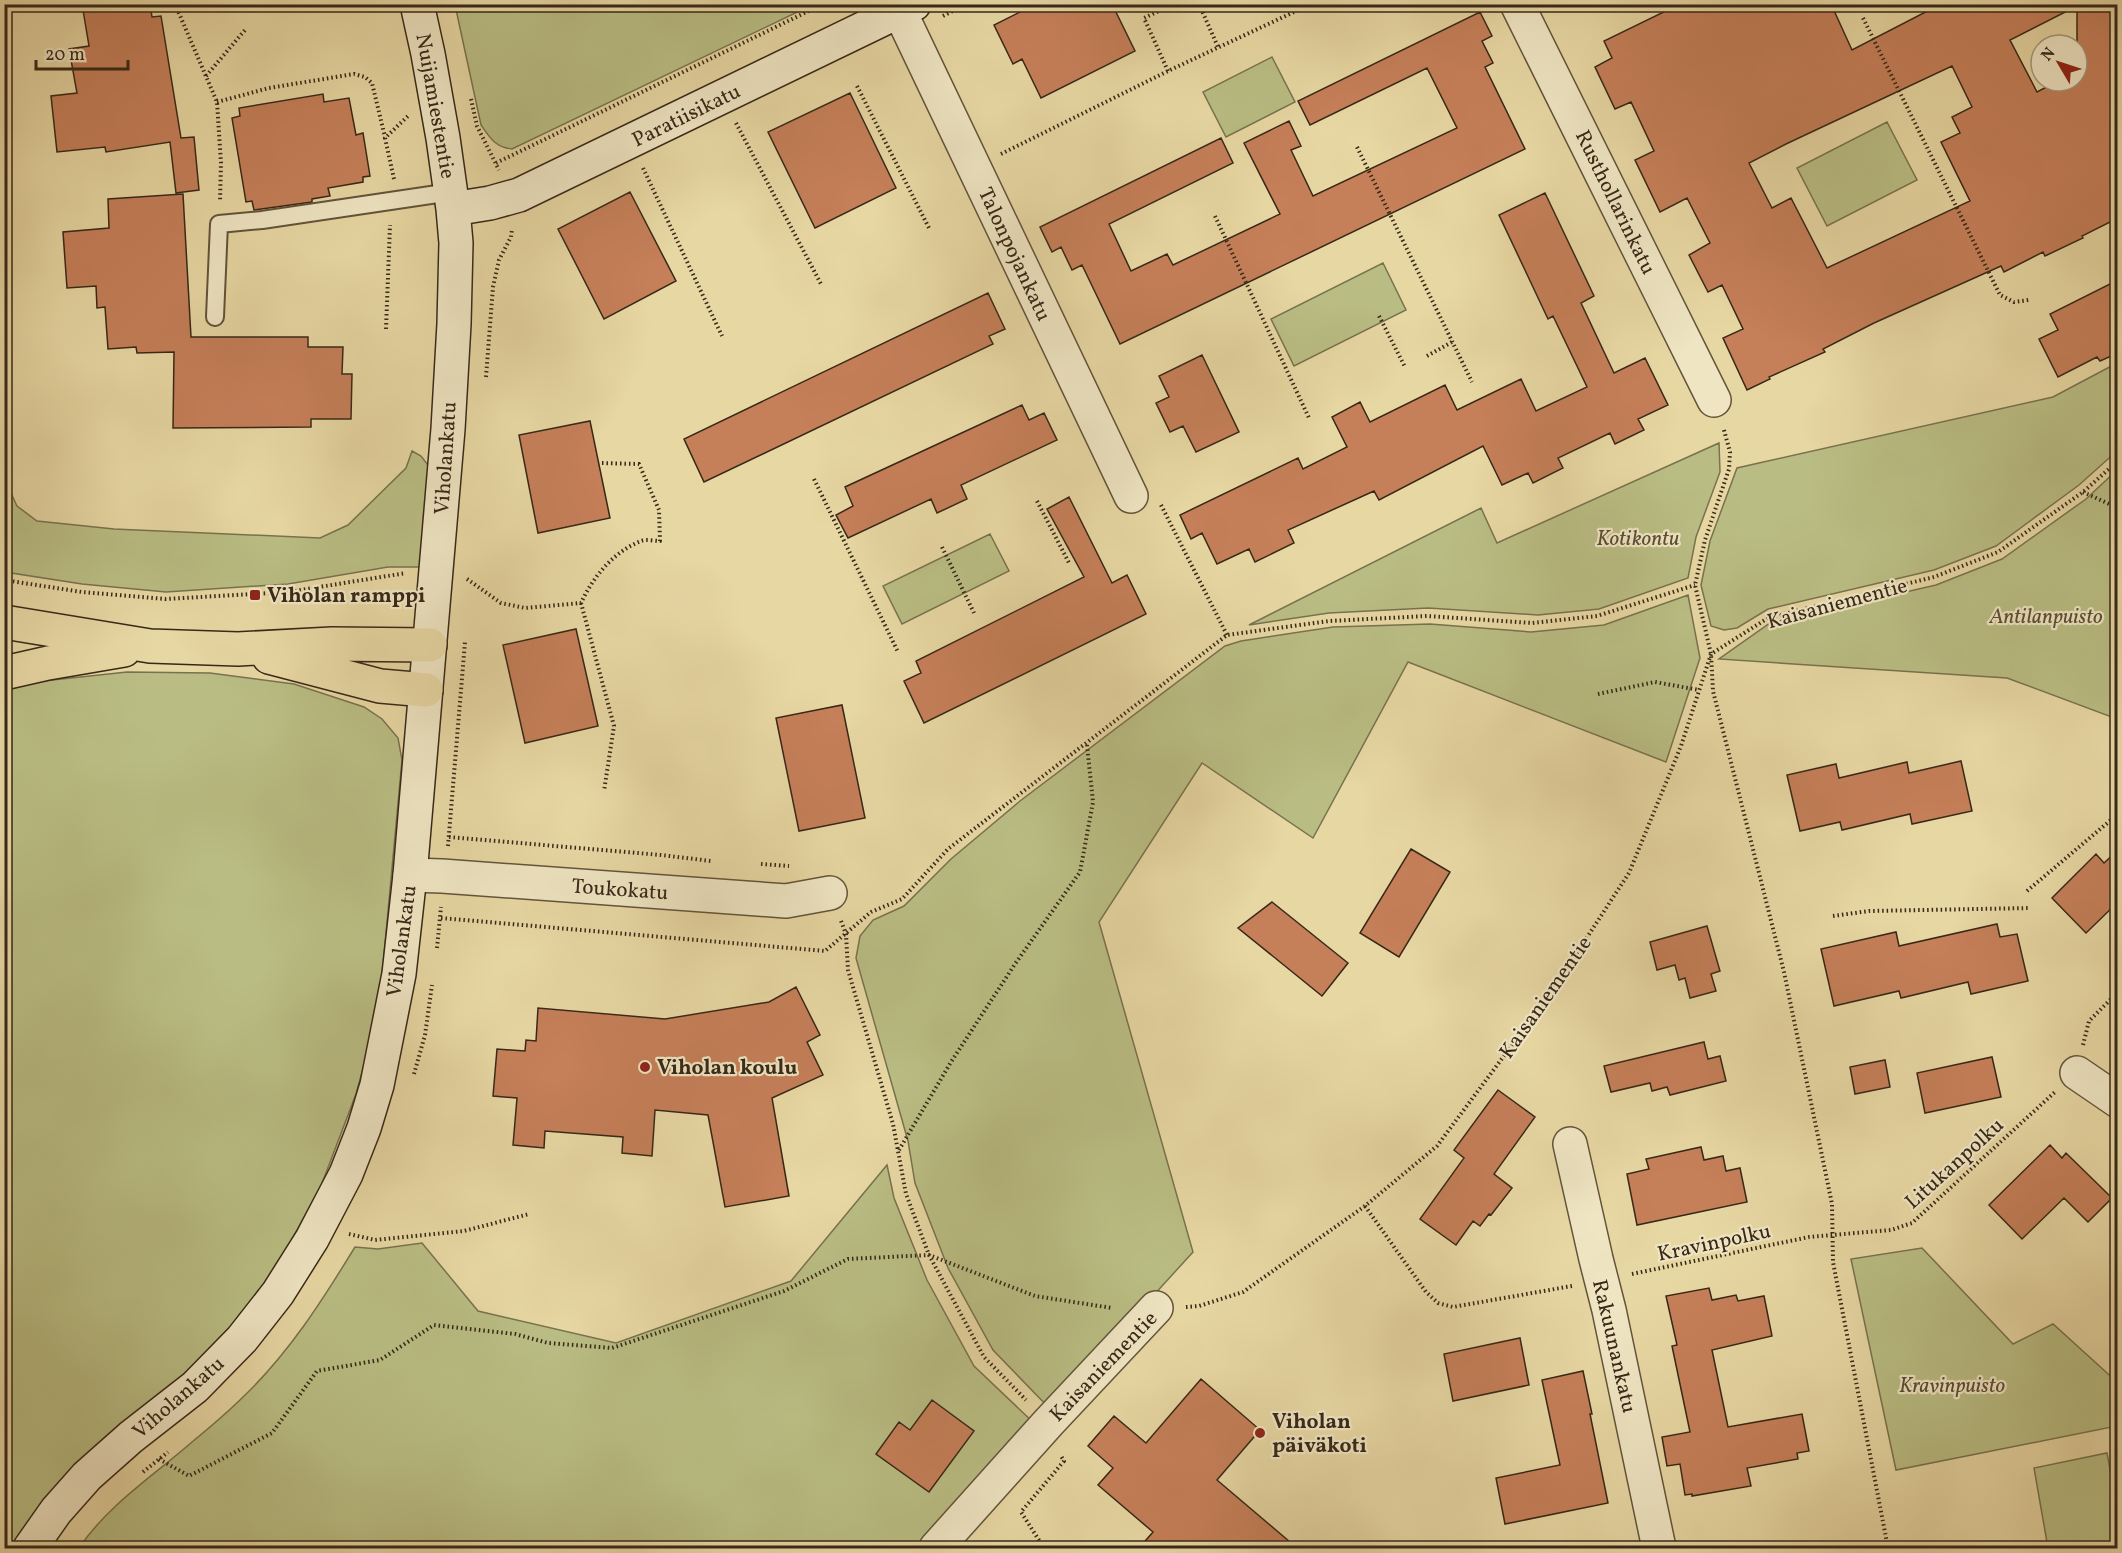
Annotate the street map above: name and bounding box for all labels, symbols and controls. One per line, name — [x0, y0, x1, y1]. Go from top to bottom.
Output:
street label: Nuijamiestentie — [407, 31, 462, 181]
scale bar — [36, 33, 128, 71]
north arrow — [2029, 33, 2089, 93]
text: 20 m — [45, 43, 85, 68]
text: N — [2037, 43, 2061, 66]
street label: Paratiisikatu — [627, 78, 746, 155]
street label: Rusthollarinkatu — [1567, 126, 1662, 280]
street label: Talonpojankatu — [970, 183, 1057, 326]
street label: Viholankatu — [428, 401, 465, 516]
park label: Kotikontu — [1597, 525, 1679, 554]
street label: Kaisaniementie — [1764, 572, 1911, 637]
place label: Viholan ramppi — [267, 582, 425, 611]
marker: Viholan ramppi — [248, 588, 262, 602]
park label: Antilanpuisto — [1988, 603, 2103, 632]
street label: Toukokatu — [571, 873, 669, 908]
street label: Viholankatu — [380, 883, 425, 999]
street label: Kaisaniementie — [1493, 931, 1599, 1065]
place label: Viholan koulu — [657, 1054, 797, 1083]
marker: Viholan koulu — [638, 1060, 652, 1074]
street label: Litukanpolku — [1899, 1112, 2011, 1216]
street label: Kravinpolku — [1655, 1217, 1774, 1270]
street label: Rakuunankatu — [1584, 1277, 1643, 1416]
street label: Kaisaniementie — [1044, 1305, 1165, 1429]
street label: Viholankatu — [127, 1350, 231, 1446]
park label: Kravinpuisto — [1899, 1372, 2006, 1401]
place label: Viholan päiväkoti — [1272, 1408, 1367, 1461]
marker: Viholan päiväkoti — [1253, 1426, 1267, 1440]

